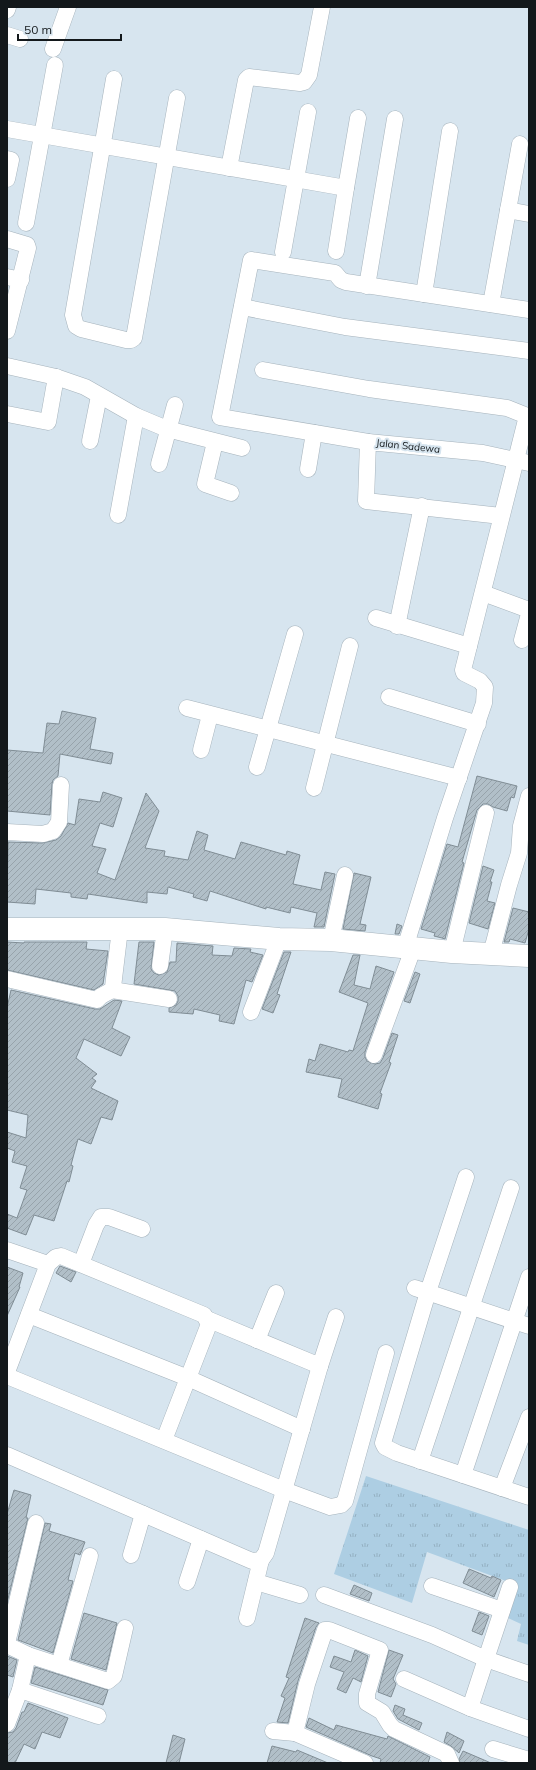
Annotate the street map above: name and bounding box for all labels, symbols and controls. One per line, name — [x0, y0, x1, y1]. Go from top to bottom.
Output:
scale bar — [18, 16, 121, 42]
text: 50 m — [24, 22, 52, 37]
street label: Jalan Sadewa — [375, 436, 441, 456]

